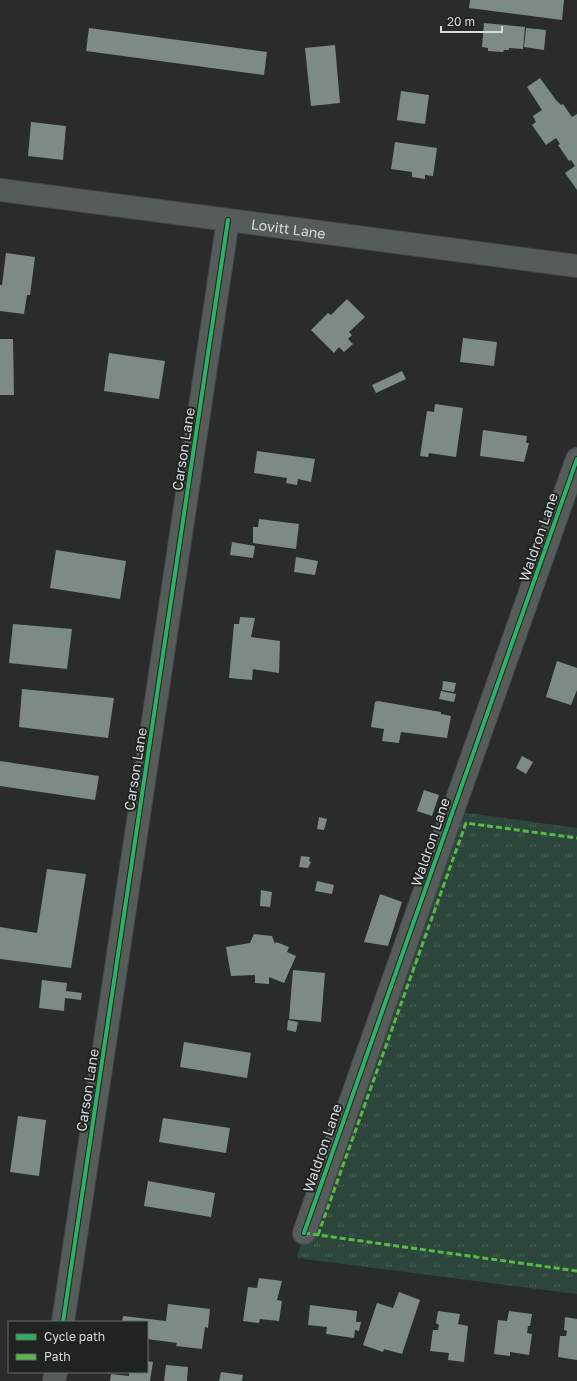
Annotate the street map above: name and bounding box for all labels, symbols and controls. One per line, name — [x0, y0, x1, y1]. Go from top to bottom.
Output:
scale bar — [441, 8, 502, 34]
text: 20 m — [447, 14, 475, 29]
street label: Lovitt Lane — [250, 215, 327, 241]
street label: Carson Lane — [168, 406, 198, 492]
street label: Waldron Lane — [515, 491, 561, 583]
street label: Carson Lane — [120, 726, 150, 812]
street label: Waldron Lane — [407, 796, 453, 888]
street label: Carson Lane — [72, 1047, 102, 1133]
street label: Waldron Lane — [299, 1102, 345, 1194]
legend — [8, 1321, 148, 1373]
text: Cycle path — [44, 1329, 105, 1344]
text: Path — [44, 1349, 71, 1364]

